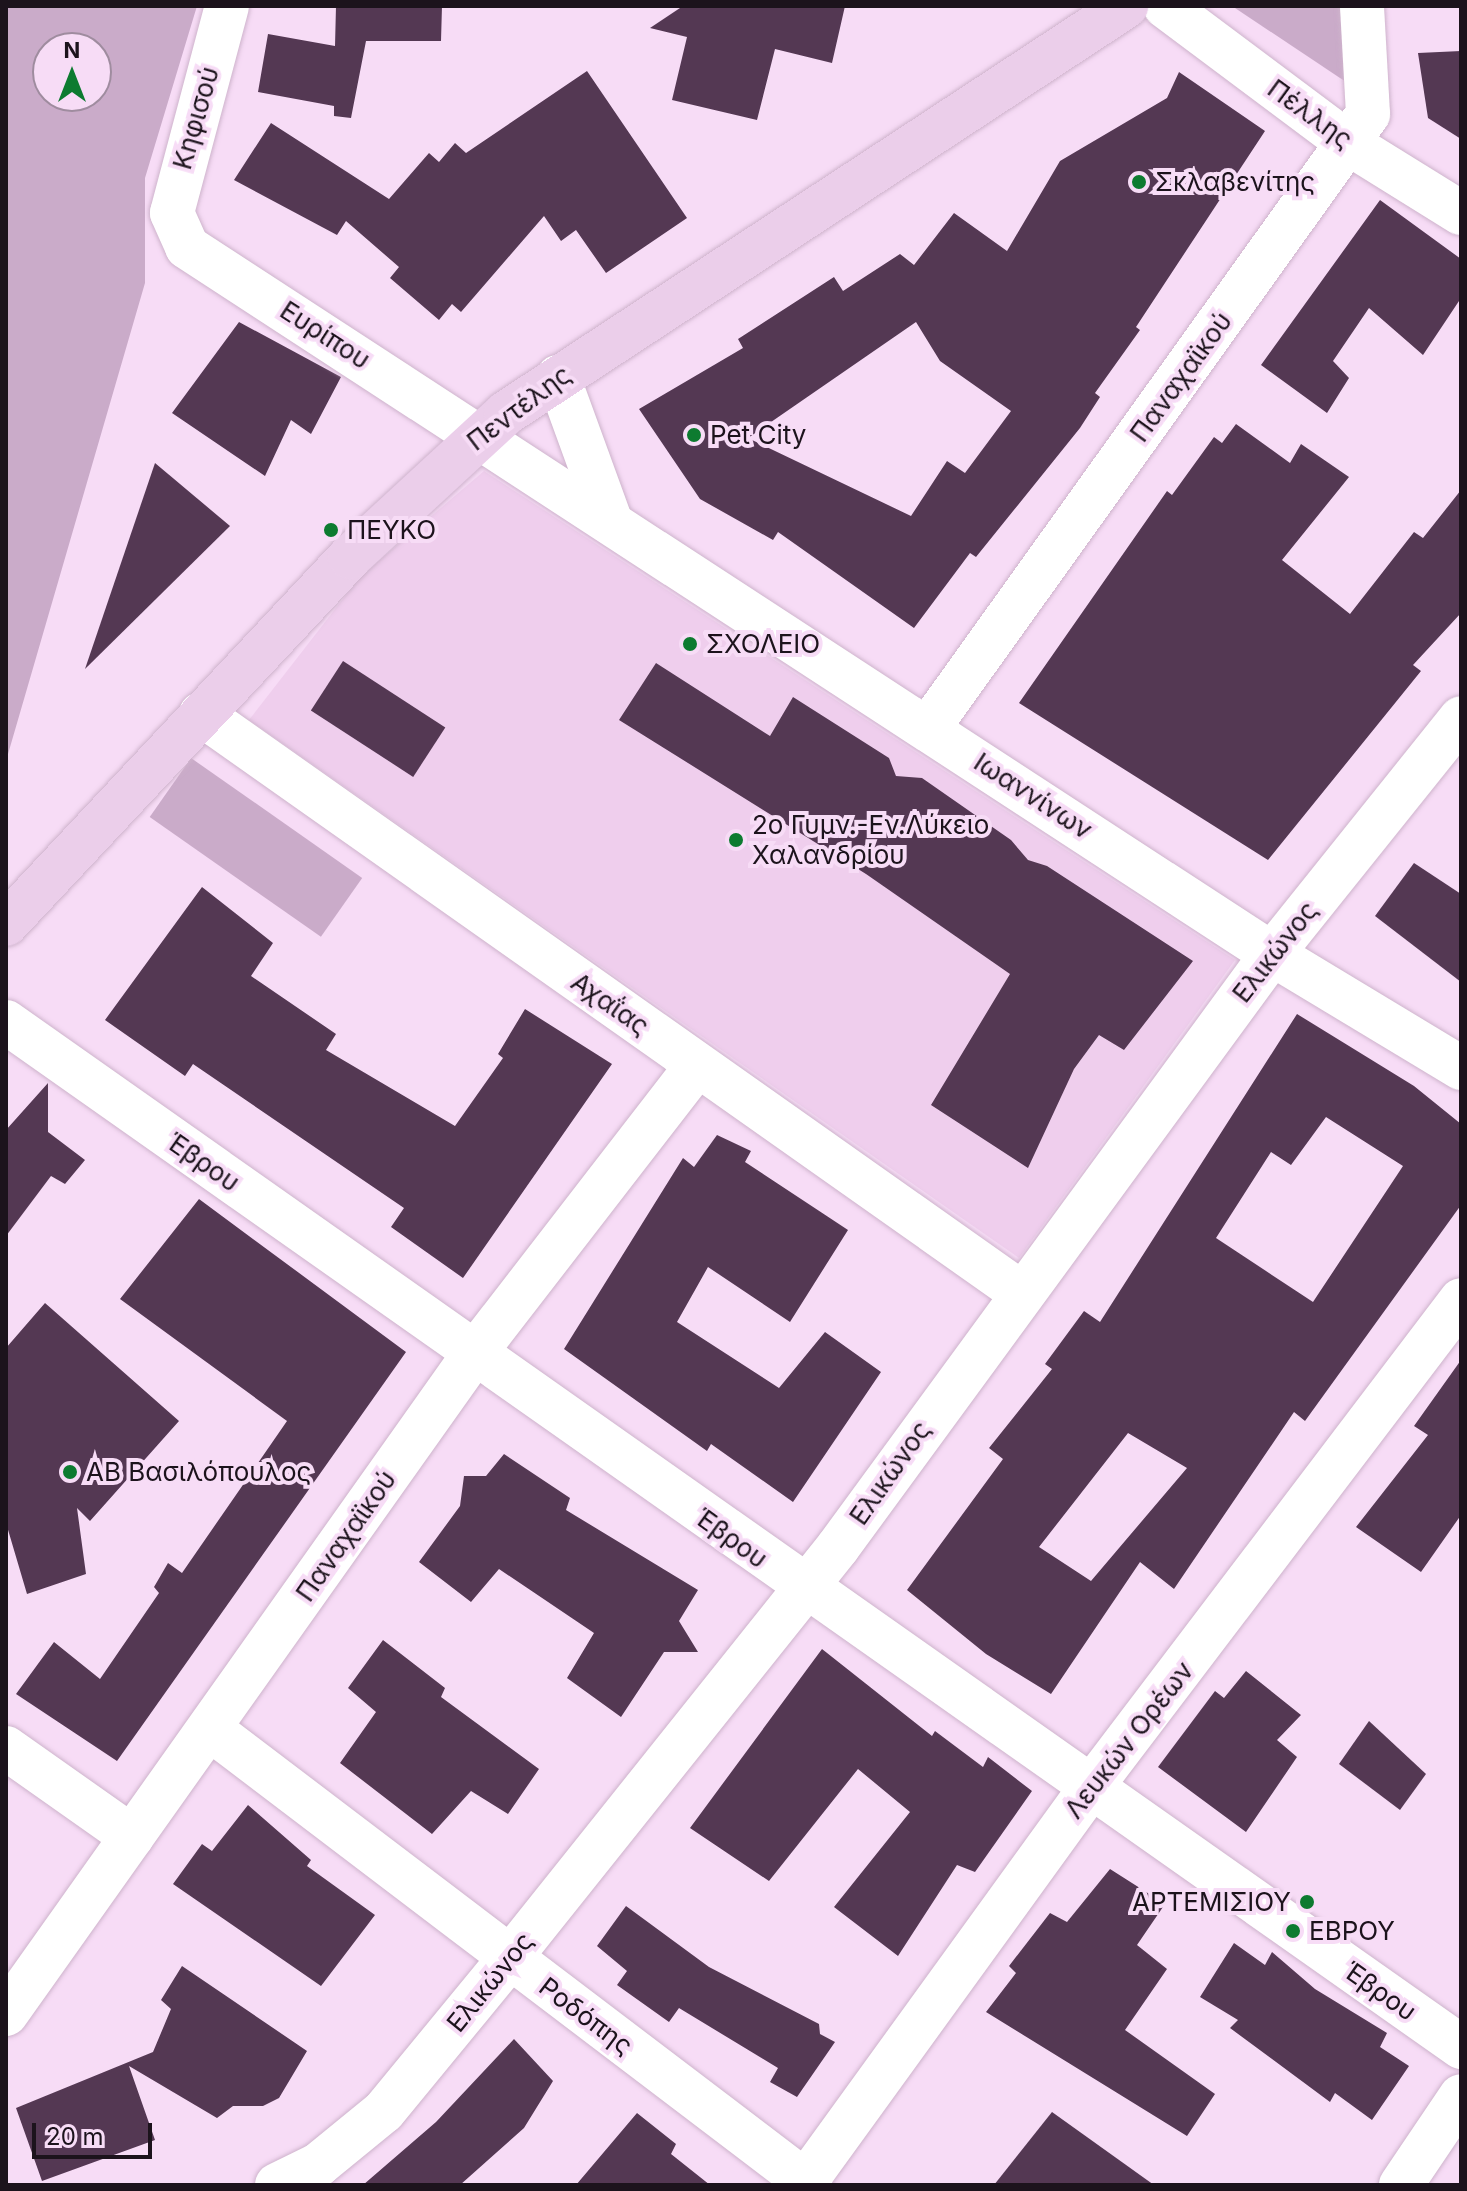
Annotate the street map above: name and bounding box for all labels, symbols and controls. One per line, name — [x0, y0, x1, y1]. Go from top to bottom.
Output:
north arrow — [32, 32, 112, 112]
text: N — [64, 37, 80, 63]
street label: Κηφισού — [166, 63, 226, 173]
street label: Πέλλης — [1262, 73, 1358, 155]
place label: Σκλαβενίτης — [1155, 166, 1315, 198]
marker: Σκλαβενίτης — [1130, 173, 1148, 191]
street label: Ευρίπου — [274, 295, 376, 375]
street label: Παναχαϊκού — [1124, 306, 1238, 448]
street label: Πεντέλης — [461, 359, 577, 457]
place label: Pet City — [710, 419, 806, 451]
marker: Pet City — [685, 426, 703, 444]
place label: ΠΕΥΚΟ — [347, 514, 436, 546]
marker: ΠΕΥΚΟ — [322, 521, 340, 539]
place label: ΣΧΟΛΕΙΟ — [706, 628, 820, 660]
marker: ΣΧΟΛΕΙΟ — [681, 635, 699, 653]
street label: Ιωαννίνων — [968, 746, 1098, 846]
place label: 2ο Γυμν.-Εν.Λύκειο Χαλανδρίου — [752, 809, 989, 870]
marker: 2ο Γυμν.-Εν.Λύκειο Χαλανδρίου — [727, 831, 745, 849]
street label: Ελικώνος — [1226, 895, 1324, 1009]
street label: Αχαΐας — [565, 966, 655, 1042]
street label: Έβρου — [161, 1126, 245, 1198]
street label: Ελικώνος — [843, 1415, 937, 1531]
place label: ΑΒ Βασιλόπουλος — [86, 1456, 311, 1488]
marker: ΑΒ Βασιλόπουλος — [61, 1463, 79, 1481]
street label: Παναχαϊκού — [290, 1465, 402, 1607]
street label: Έβρου — [689, 1501, 773, 1575]
street label: Λευκών Ορέων — [1058, 1655, 1200, 1825]
place label: ΑΡΤΕΜΙΣΙΟΥ — [1132, 1886, 1291, 1918]
marker: ΑΡΤΕΜΙΣΙΟΥ — [1298, 1893, 1316, 1911]
place label: ΕΒΡΟΥ — [1309, 1915, 1395, 1947]
marker: ΕΒΡΟΥ — [1284, 1922, 1302, 1940]
street label: Ελικώνος — [440, 1926, 540, 2038]
street label: Έβρου — [1338, 1955, 1422, 2027]
street label: Ροδόπης — [533, 1971, 639, 2061]
scale bar — [36, 2107, 156, 2157]
text: 20 m — [46, 2122, 104, 2151]

